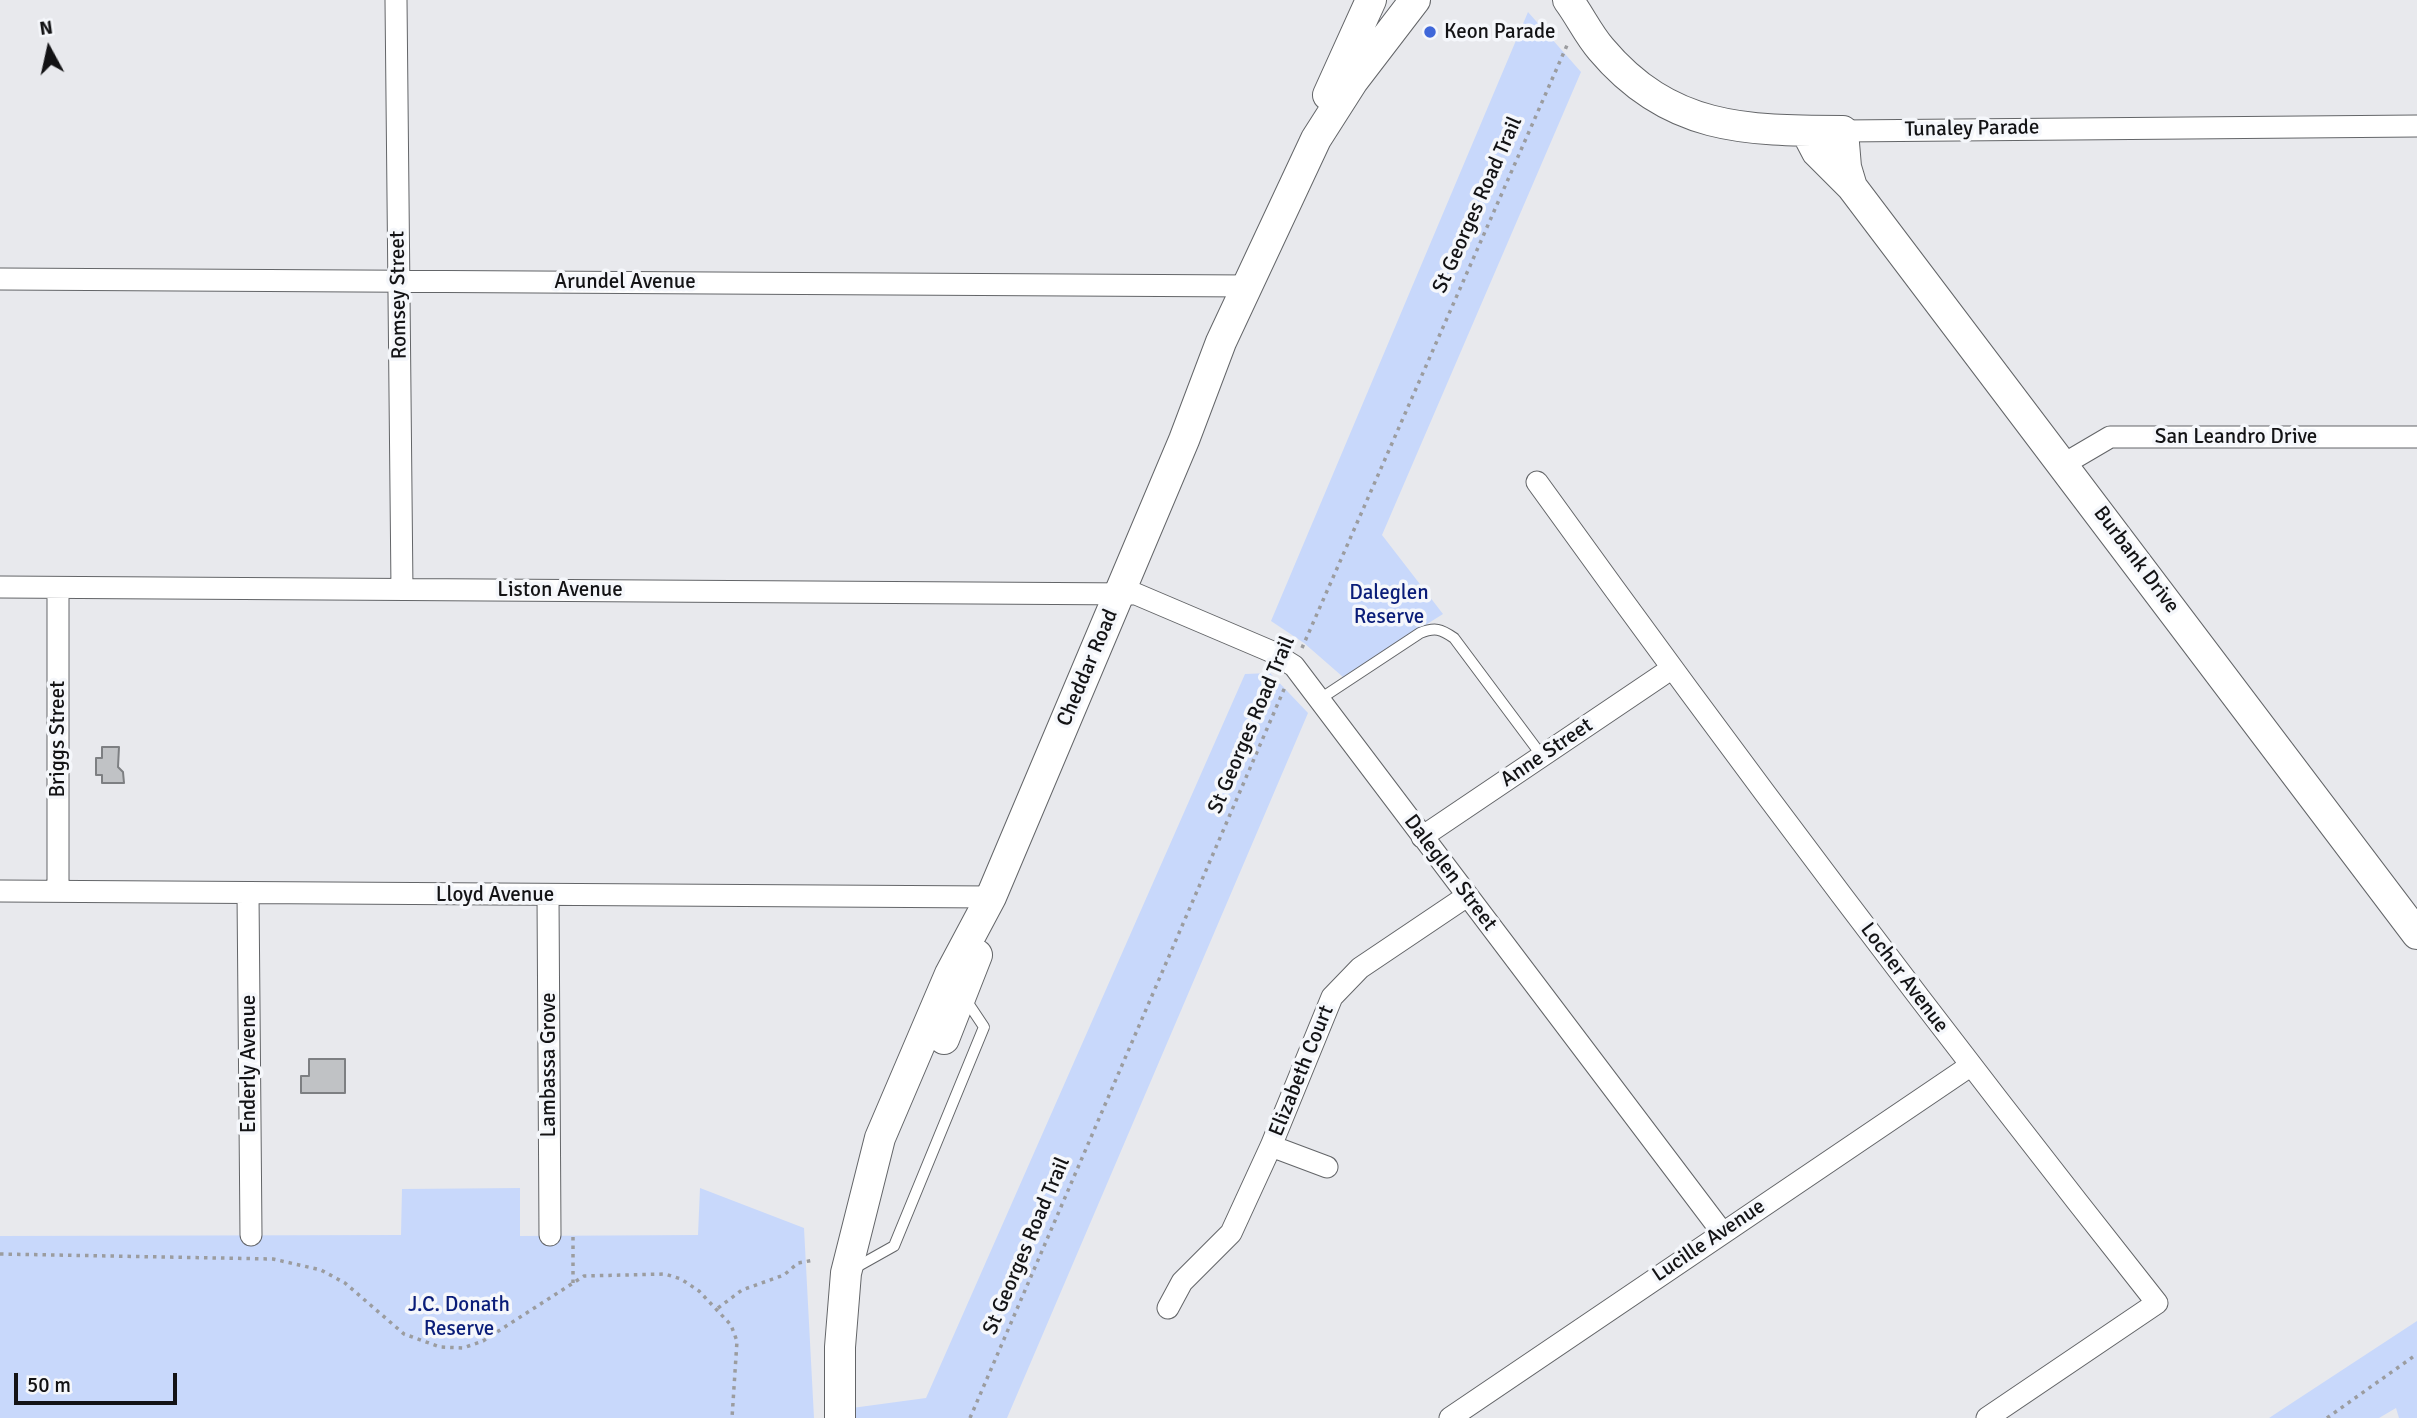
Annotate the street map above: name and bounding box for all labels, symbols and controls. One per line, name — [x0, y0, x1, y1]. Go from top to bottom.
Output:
north arrow — [14, 14, 84, 84]
text: N — [38, 15, 54, 41]
place label: Keon Parade — [1444, 19, 1556, 45]
marker: Keon Parade — [1422, 24, 1438, 40]
street label: St Georges Road Trail — [1428, 113, 1528, 297]
street label: Tunaley Parade — [1904, 115, 2040, 143]
street label: Romsey Street — [385, 231, 413, 359]
street label: Arundel Avenue — [554, 269, 696, 295]
street label: San Leandro Drive — [2155, 424, 2317, 450]
street label: Burbank Drive — [2088, 502, 2184, 618]
street label: Liston Avenue — [497, 577, 623, 603]
park label: Daleglen Reserve — [1349, 580, 1429, 630]
street label: Cheddar Road — [1052, 606, 1124, 730]
street label: St Georges Road Trail — [1203, 632, 1301, 818]
street label: Briggs Street — [45, 681, 71, 797]
street label: Anne Street — [1496, 713, 1598, 793]
street label: Daleglen Street — [1398, 810, 1502, 936]
street label: Lloyd Avenue — [436, 882, 554, 908]
street label: Locher Avenue — [1854, 918, 1954, 1038]
street label: Lambassa Grove — [536, 993, 562, 1137]
street label: Enderly Avenue — [236, 995, 262, 1133]
street label: Elizabeth Court — [1264, 1002, 1340, 1140]
street label: St Georges Road Trail — [978, 1153, 1076, 1339]
street label: Lucille Avenue — [1648, 1194, 1770, 1288]
park label: J.C. Donath Reserve — [408, 1292, 510, 1342]
scale bar — [18, 1358, 180, 1402]
text: 50 m — [27, 1372, 71, 1398]

